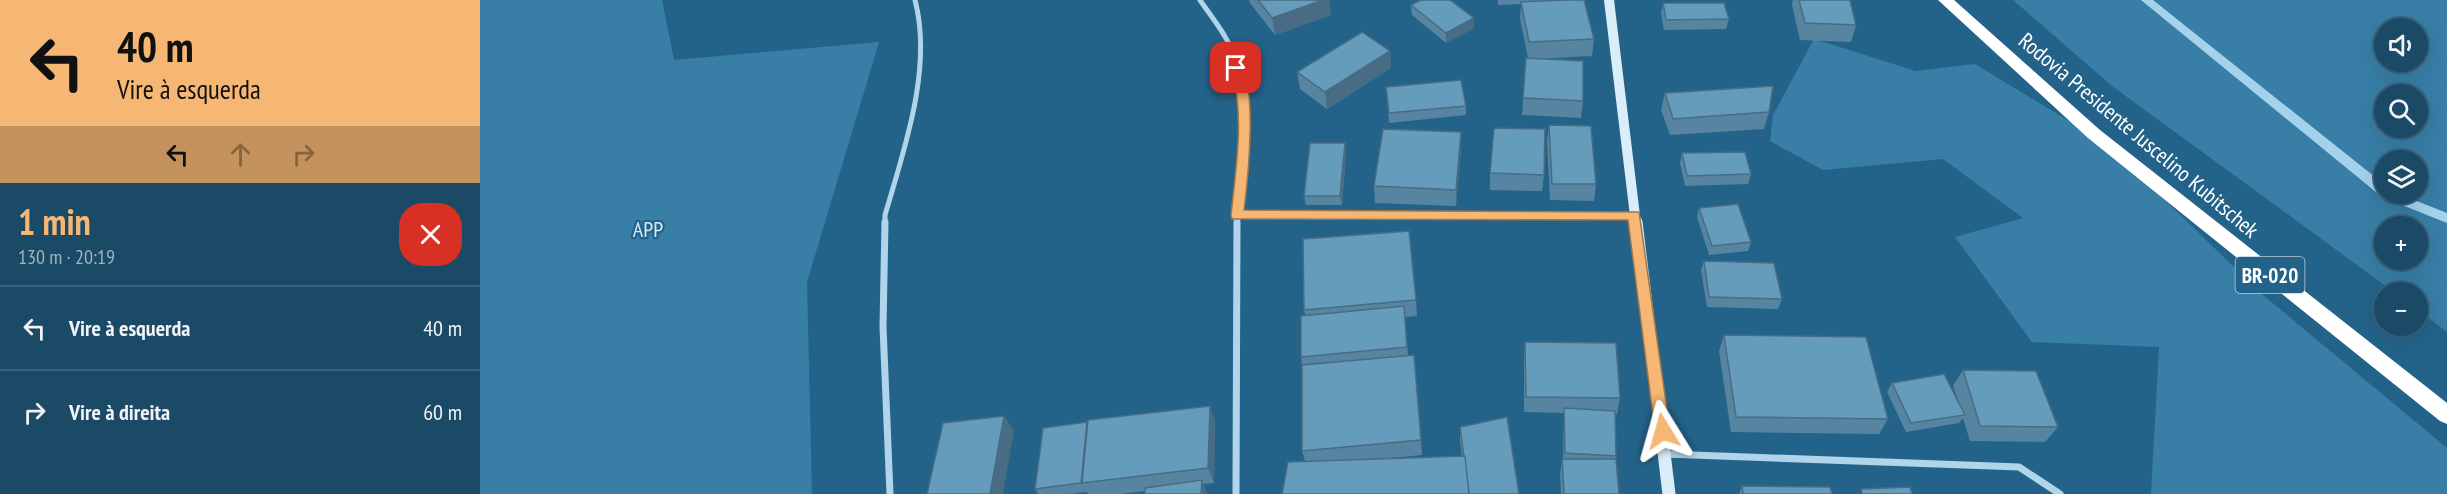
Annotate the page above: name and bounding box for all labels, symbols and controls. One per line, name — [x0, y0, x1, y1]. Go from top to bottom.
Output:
map controls — [2374, 18, 2428, 336]
button: sound — [2374, 18, 2428, 72]
text: 40 m — [117, 19, 194, 74]
icon: left — [18, 24, 96, 102]
street label: Rodovia Presidente Juscelino Kubitschek — [2013, 26, 2265, 244]
pin — [1210, 42, 1261, 93]
icon: arrive — [1219, 51, 1252, 84]
text: Vire à esquerda — [117, 72, 261, 106]
button: search — [2374, 84, 2428, 138]
icon: left — [161, 138, 194, 171]
icon: ahead — [224, 138, 257, 171]
icon: right — [287, 138, 320, 171]
button: layers — [2374, 150, 2428, 204]
text: 1 min — [18, 198, 91, 245]
button: close — [399, 203, 462, 266]
park label: APP — [633, 215, 663, 243]
button: + — [2374, 216, 2428, 270]
text: 130 m · 20:19 — [18, 244, 115, 270]
road number: BR-020 — [2236, 257, 2304, 293]
button: − — [2374, 282, 2428, 336]
icon: left — [18, 312, 51, 345]
text: Vire à esquerda — [69, 314, 190, 342]
text: 40 m — [423, 314, 462, 342]
icon: right — [18, 396, 51, 429]
text: Vire à direita — [69, 398, 170, 426]
text: 60 m — [423, 398, 462, 426]
position arrow — [1631, 399, 1695, 463]

